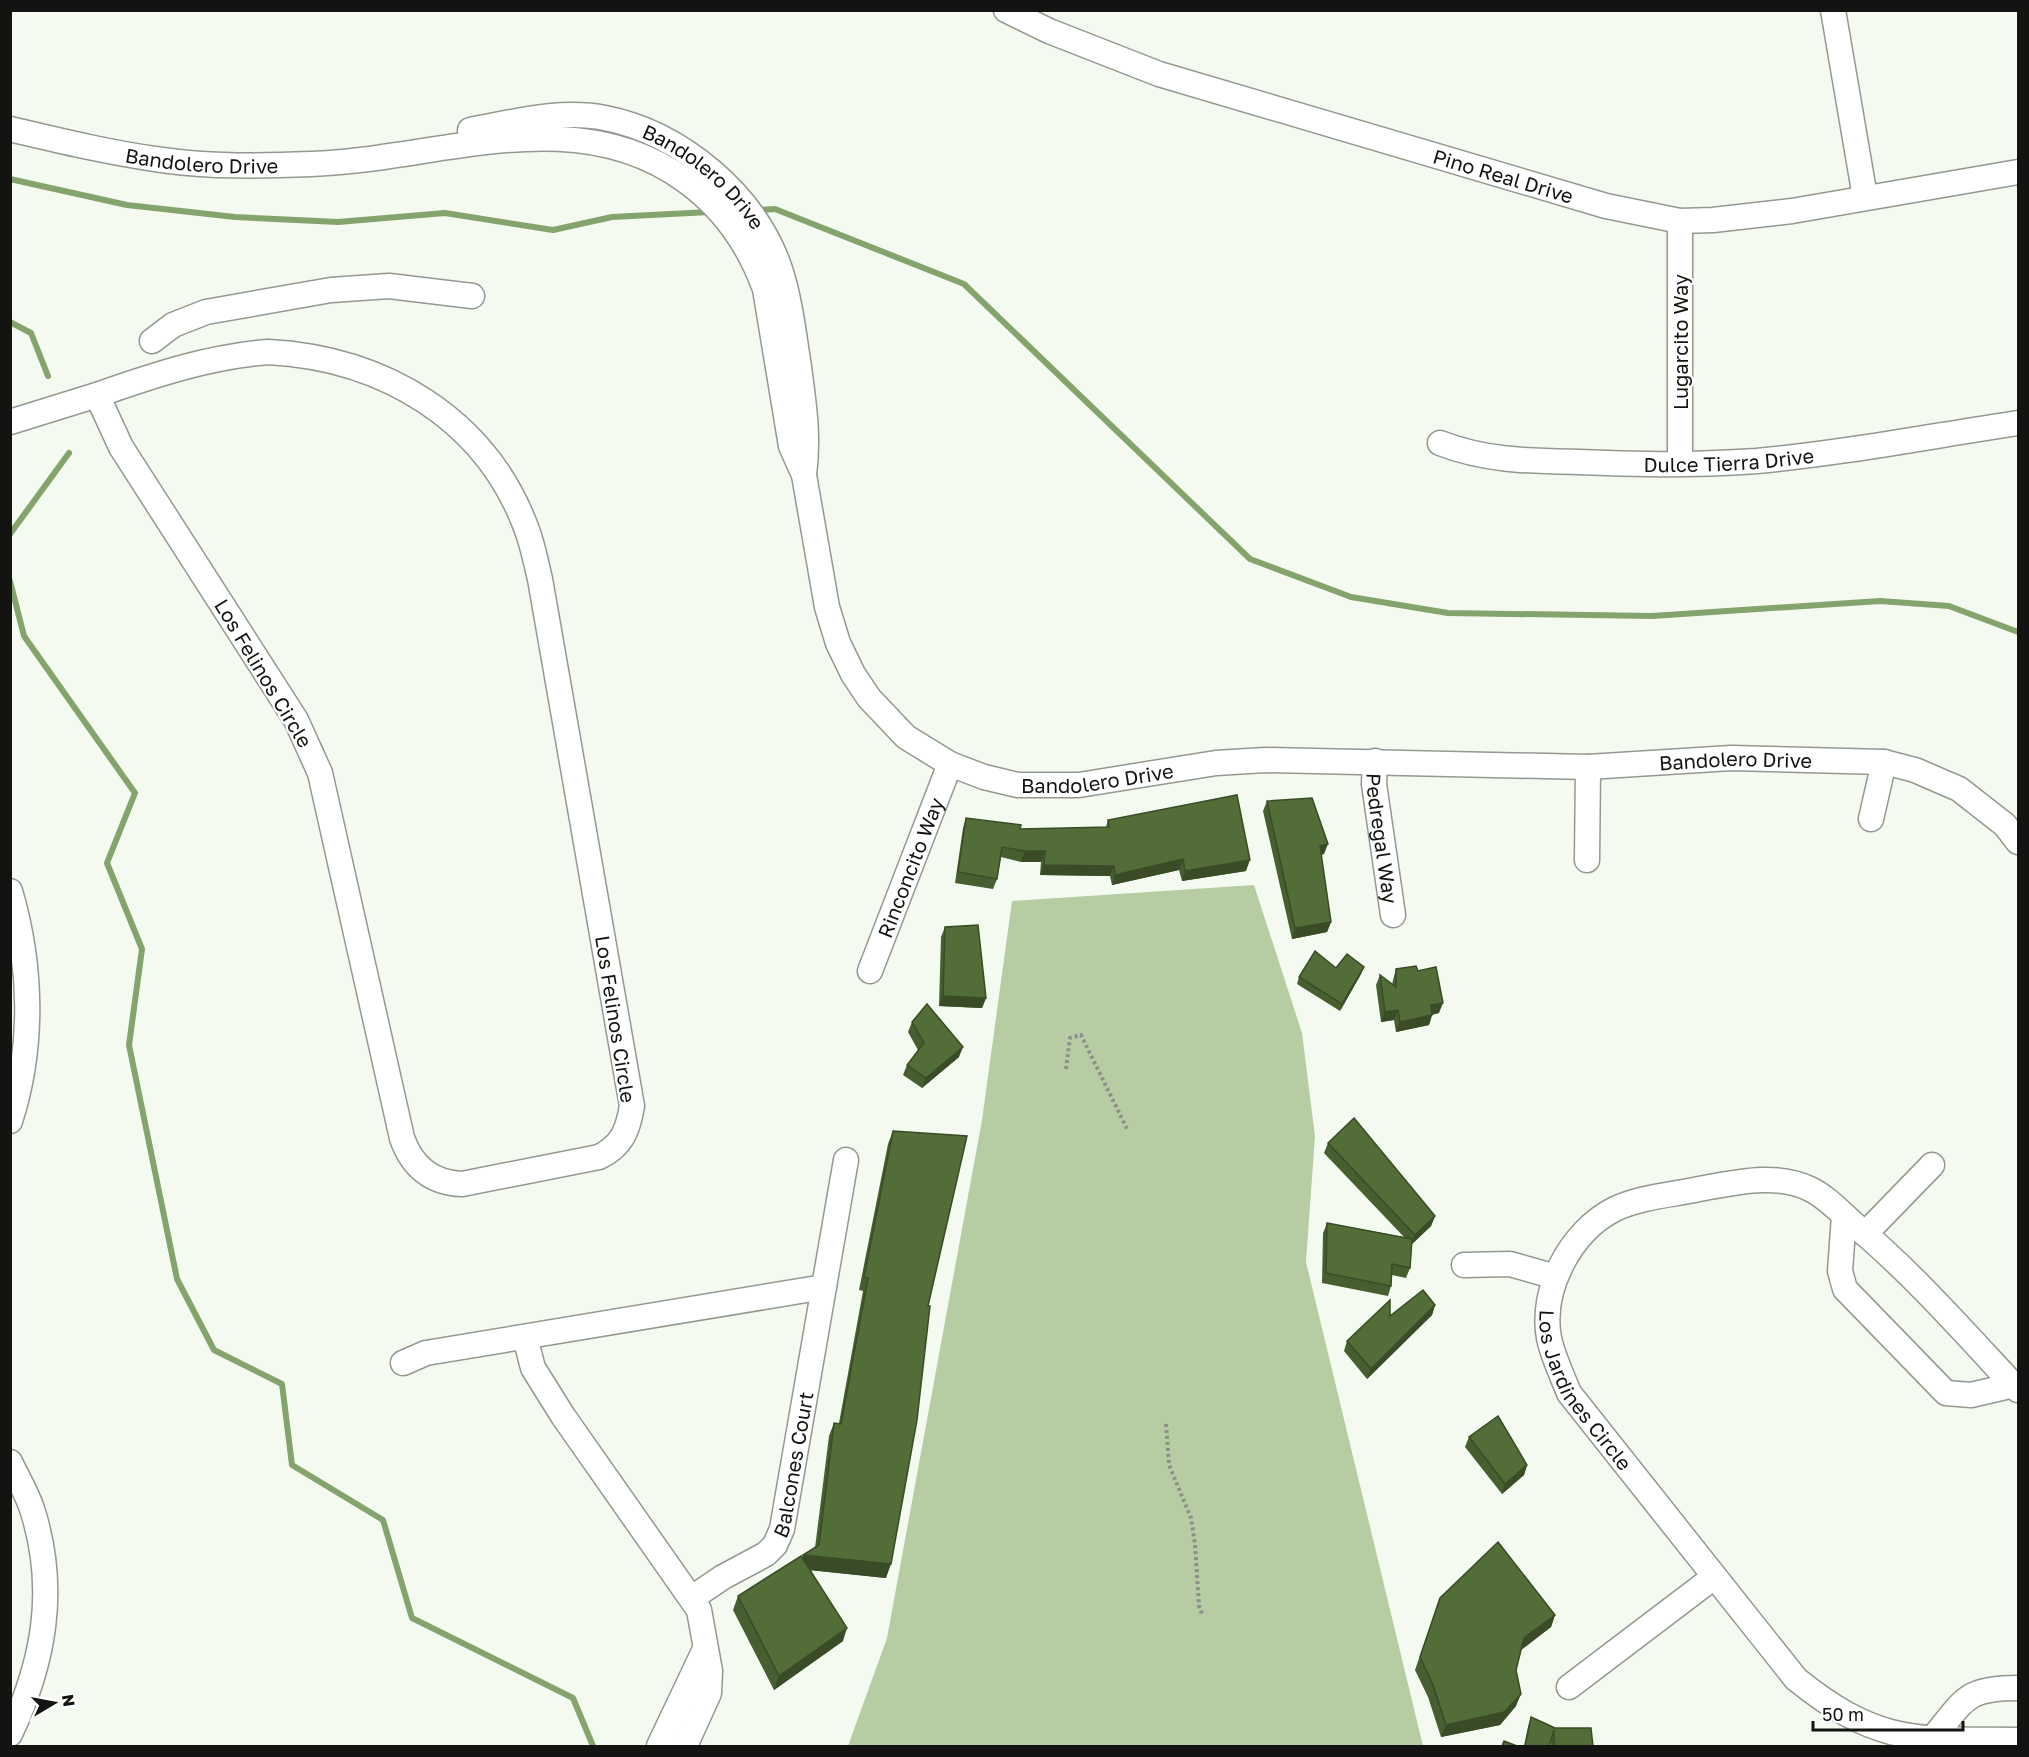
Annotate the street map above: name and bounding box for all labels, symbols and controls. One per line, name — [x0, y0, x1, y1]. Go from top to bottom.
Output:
street label: Bandolero Drive — [639, 119, 770, 233]
street label: Bandolero Drive — [123, 142, 279, 177]
street label: Pino Real Drive — [1430, 144, 1576, 208]
street label: Lugarcito Way — [1668, 274, 1692, 410]
street label: Dulce Tierra Drive — [1643, 443, 1815, 476]
street label: Los Felinos Circle — [210, 594, 318, 752]
street label: Bandolero Drive — [1658, 746, 1812, 775]
street label: Bandolero Drive — [1021, 758, 1175, 797]
street label: Pedregal Way — [1362, 773, 1403, 905]
street label: Rinconcito Way — [872, 794, 948, 941]
street label: Los Felinos Circle — [591, 934, 641, 1104]
street label: Los Jardines Circle — [1535, 1309, 1637, 1474]
street label: Balcones Court — [768, 1390, 818, 1541]
north arrow — [24, 1673, 84, 1733]
text: N — [58, 1693, 80, 1708]
scale bar — [1813, 1694, 1963, 1732]
text: 50 m — [1822, 1703, 1864, 1725]

